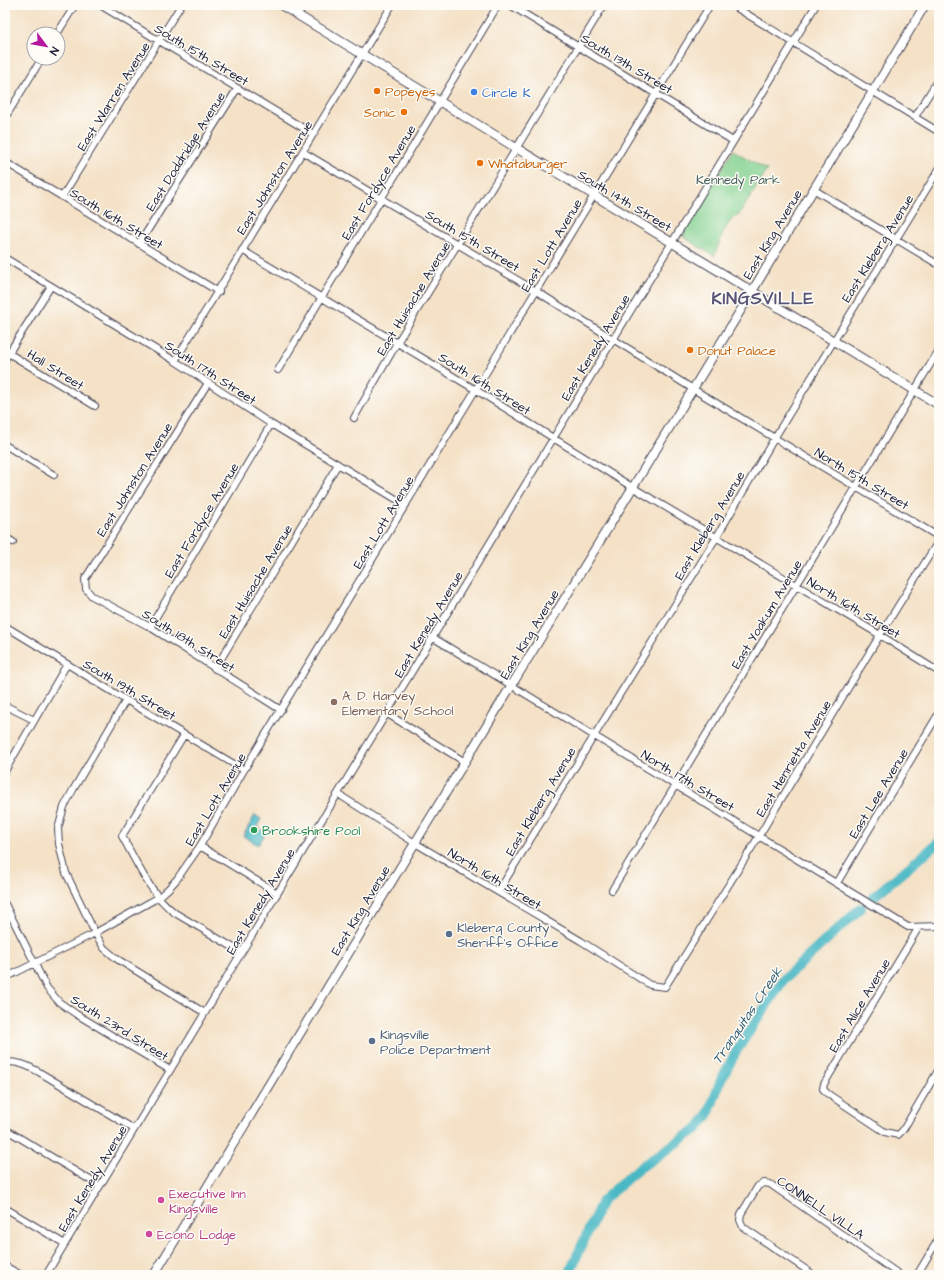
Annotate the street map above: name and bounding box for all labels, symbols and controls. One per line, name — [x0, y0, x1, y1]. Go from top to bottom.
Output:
street label: South 15th Street — [151, 20, 253, 91]
north arrow — [26, 26, 66, 66]
street label: South 13th Street — [577, 29, 677, 99]
street label: East Warren Avenue — [73, 39, 155, 155]
text: N — [46, 44, 62, 58]
place label: Popeyes — [385, 83, 436, 102]
place label: Circle K — [482, 84, 531, 102]
marker: Popeyes — [372, 86, 382, 96]
marker: Circle K — [469, 87, 479, 97]
street label: East Doddridge Avenue — [142, 89, 231, 215]
place label: Sonic — [364, 104, 396, 122]
marker: Sonic — [399, 107, 409, 117]
street label: East Johnston Avenue — [232, 117, 317, 238]
street label: East Fordyce Avenue — [337, 122, 421, 244]
place label: Whataburger — [488, 155, 567, 174]
marker: Whataburger — [475, 158, 485, 168]
street label: South 14th Street — [574, 166, 675, 236]
park label: Kennedy Park — [696, 171, 780, 190]
street label: South 16th Street — [66, 184, 167, 254]
street label: East King Avenue — [739, 186, 808, 283]
street label: East Kleberg Avenue — [837, 191, 919, 306]
street label: East Lott Avenue — [517, 196, 587, 295]
street label: South 15th Street — [422, 206, 524, 277]
street label: East Huisache Avenue — [373, 238, 455, 359]
district label: KINGSVILLE — [711, 287, 815, 311]
street label: East Kenedy Avenue — [557, 291, 636, 405]
street label: South 17th Street — [161, 336, 260, 410]
place label: Donut Palace — [698, 342, 776, 360]
street label: Hall Street — [24, 345, 88, 395]
marker: Donut Palace — [685, 345, 695, 355]
street label: South 16th Street — [435, 348, 535, 420]
street label: East Johnston Avenue — [92, 419, 177, 540]
street label: North 15th Street — [811, 443, 913, 515]
street label: East Fordyce Avenue — [160, 460, 244, 582]
street label: East Kleberg Avenue — [670, 468, 750, 584]
street label: East Lott Avenue — [349, 473, 419, 572]
street label: East Huisache Avenue — [215, 521, 297, 642]
street label: East Yoakum Avenue — [727, 557, 807, 672]
street label: East Kenedy Avenue — [390, 568, 469, 682]
street label: North 16th Street — [803, 573, 904, 643]
street label: East King Avenue — [496, 586, 565, 683]
street label: South 18th Street — [139, 605, 239, 677]
street label: South 19th Street — [80, 655, 180, 725]
place label: A. D. Harvey Elementary School — [342, 687, 454, 721]
marker: A. D. Harvey Elementary School — [329, 697, 339, 707]
street label: East Henrietta Avenue — [752, 697, 836, 820]
street label: East Kleberg Avenue — [501, 744, 581, 860]
street label: East Lee Avenue — [845, 745, 913, 842]
street label: North 17th Street — [637, 746, 738, 816]
street label: East Lott Avenue — [181, 750, 251, 849]
place label: Brookshire Pool — [262, 822, 360, 840]
marker: Brookshire Pool — [249, 825, 259, 835]
street label: North 16th Street — [444, 844, 545, 914]
street label: East Kenedy Avenue — [222, 845, 301, 959]
street label: East King Avenue — [327, 862, 396, 959]
place label: Kleberg County Sheriff's Office — [457, 919, 559, 952]
marker: Kleberg County Sheriff's Office — [444, 929, 454, 939]
street label: East Alice Avenue — [825, 955, 895, 1056]
water label: Tranquitas Creek — [708, 962, 788, 1068]
street label: South 23rd Street — [67, 990, 173, 1066]
place label: Kingsville Police Department — [380, 1026, 491, 1059]
marker: Kingsville Police Department — [367, 1036, 377, 1046]
street label: East Kenedy Avenue — [54, 1122, 133, 1236]
street label: CONNELL VILLA — [773, 1172, 868, 1244]
place label: Executive Inn Kingsville — [169, 1185, 246, 1219]
marker: Executive Inn Kingsville — [156, 1195, 166, 1205]
place label: Econo Lodge — [157, 1226, 236, 1245]
marker: Econo Lodge — [144, 1229, 154, 1239]

